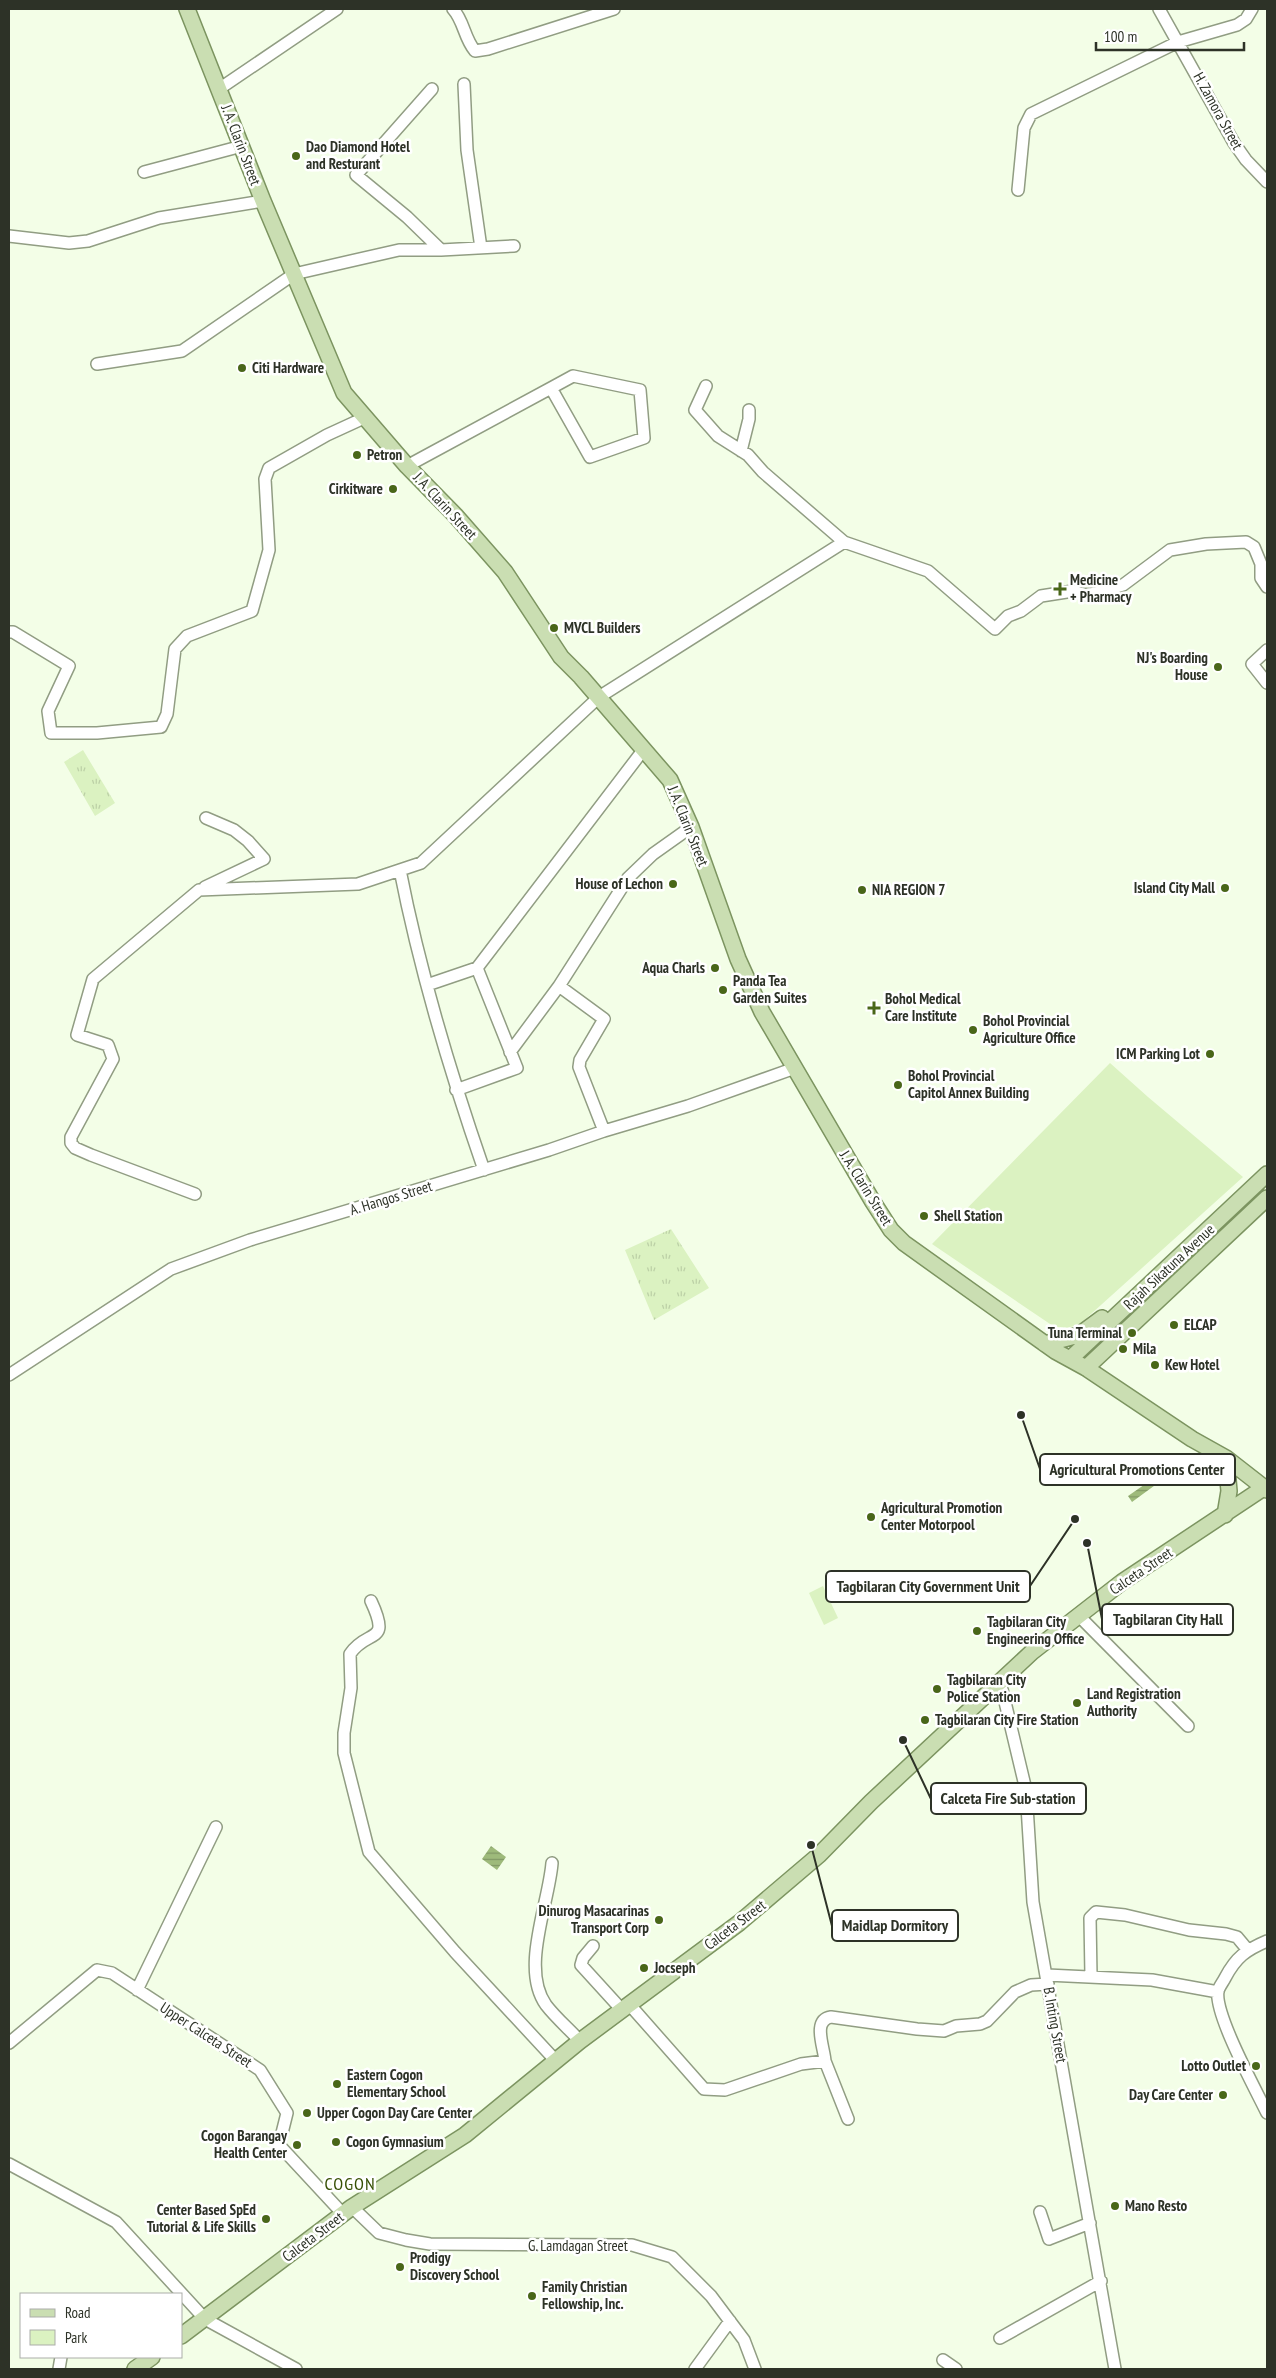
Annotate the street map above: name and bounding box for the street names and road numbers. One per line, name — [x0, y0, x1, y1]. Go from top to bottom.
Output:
street label: H. Zamora Street — [1189, 69, 1247, 153]
street label: J. A. Clarin Street — [217, 101, 266, 188]
street label: J. A. Clarin Street — [409, 467, 481, 543]
street label: J. A. Clarin Street — [663, 782, 713, 869]
street label: J. A. Clarin Street — [835, 1146, 897, 1229]
street label: A. Hangos Street — [347, 1176, 434, 1219]
street label: Rajah Sikatuna Avenue — [1119, 1220, 1218, 1314]
street label: Calceta Street — [1106, 1543, 1176, 1599]
street label: Calceta Street — [700, 1895, 769, 1954]
street label: B. Inting Street — [1039, 1986, 1072, 2064]
street label: Upper Calceta Street — [157, 1998, 256, 2071]
street label: Calceta Street — [278, 2207, 347, 2266]
street label: G. Lamdagan Street — [528, 2236, 628, 2255]

